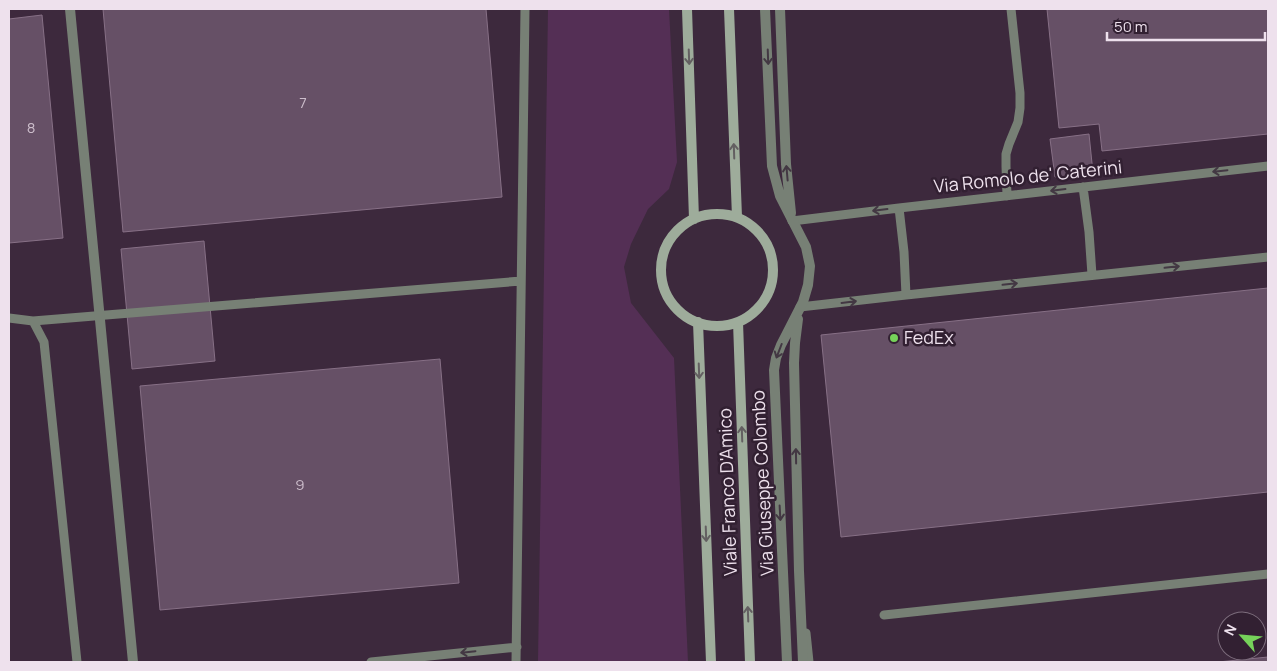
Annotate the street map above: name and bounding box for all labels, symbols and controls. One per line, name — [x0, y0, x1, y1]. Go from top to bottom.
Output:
scale bar — [1107, 10, 1264, 42]
text: 50 m — [1114, 16, 1148, 37]
one-way arrow — [684, 49, 693, 65]
one-way arrow — [763, 49, 772, 65]
house number: 7 — [299, 92, 307, 113]
house number: 8 — [27, 117, 35, 138]
one-way arrow — [730, 143, 739, 159]
street label: Via Romolo de' Caterini — [933, 154, 1123, 198]
one-way arrow — [782, 165, 791, 181]
one-way arrow — [1212, 166, 1228, 176]
one-way arrow — [1051, 185, 1067, 195]
one-way arrow — [872, 205, 888, 215]
one-way arrow — [1164, 262, 1180, 272]
one-way arrow — [1002, 279, 1018, 289]
one-way arrow — [840, 297, 856, 307]
place label: FedEx — [904, 325, 954, 349]
marker: FedEx — [888, 332, 900, 344]
one-way arrow — [774, 343, 783, 358]
one-way arrow — [695, 363, 704, 379]
street label: Via Giuseppe Colombo — [745, 390, 779, 577]
street label: Viale Franco D'Amico — [712, 408, 742, 576]
one-way arrow — [737, 426, 746, 442]
one-way arrow — [792, 448, 801, 464]
house number: 9 — [295, 474, 305, 495]
one-way arrow — [776, 505, 785, 521]
one-way arrow — [701, 525, 710, 541]
one-way arrow — [743, 606, 753, 622]
north arrow — [1217, 611, 1267, 661]
text: N — [1219, 621, 1241, 639]
one-way arrow — [460, 647, 476, 657]

